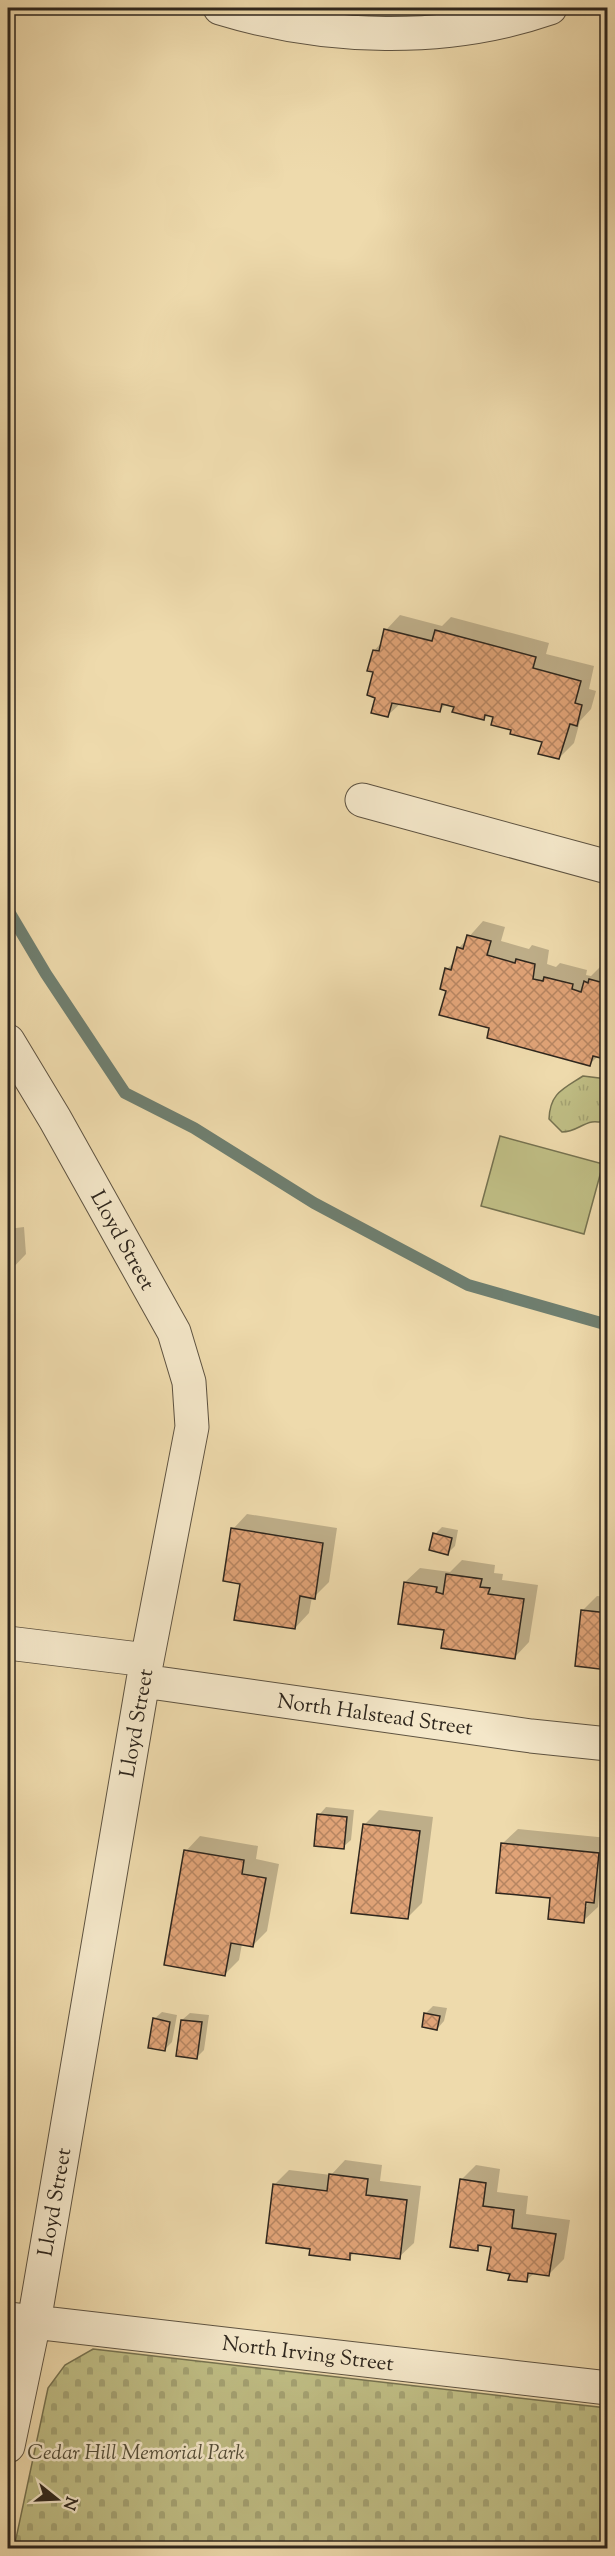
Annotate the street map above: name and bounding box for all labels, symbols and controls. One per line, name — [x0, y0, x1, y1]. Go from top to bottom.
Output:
street label: Lloyd Street — [82, 1186, 161, 1296]
street label: Lloyd Street — [114, 1667, 162, 1780]
street label: North Halstead Street — [275, 1687, 474, 1745]
street label: Lloyd Street — [32, 2146, 80, 2259]
street label: North Irving Street — [220, 2330, 395, 2380]
park label: Cedar Hill Memorial Park — [27, 2439, 245, 2469]
north arrow — [27, 2469, 87, 2529]
text: N — [56, 2493, 82, 2513]

